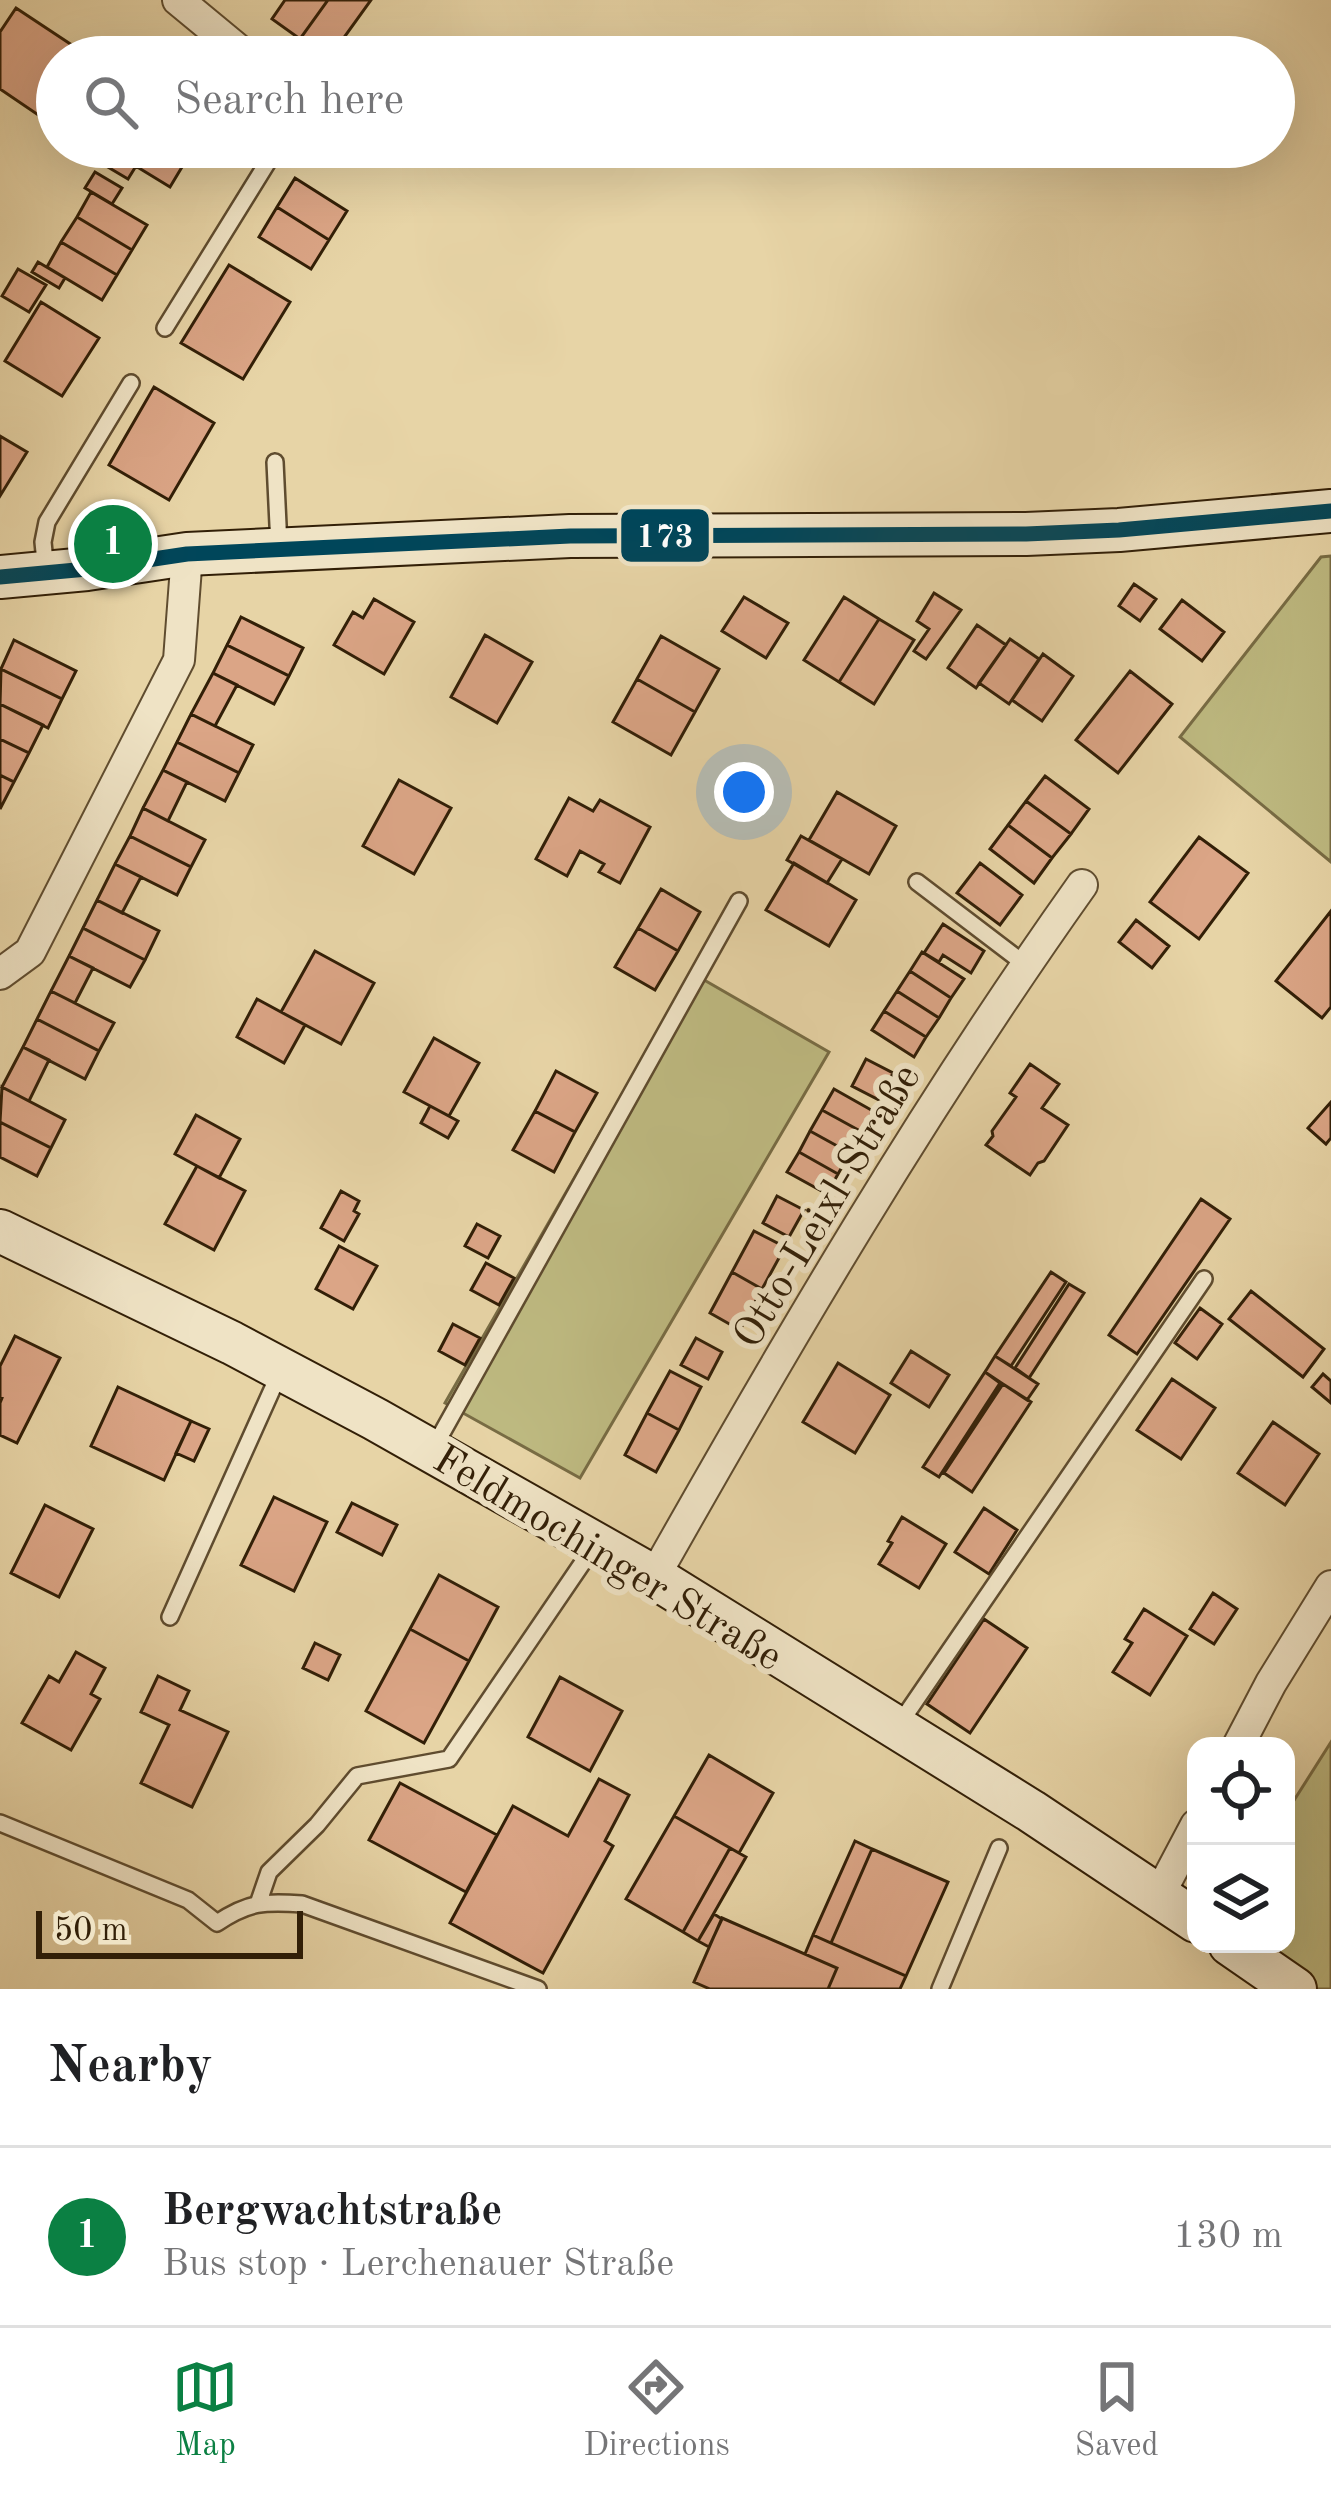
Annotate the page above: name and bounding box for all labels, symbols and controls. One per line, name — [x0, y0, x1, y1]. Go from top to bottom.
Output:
search box — [36, 36, 1295, 168]
icon: search — [78, 69, 144, 135]
text: Search here — [174, 79, 404, 124]
pin: 1 — [74, 499, 152, 589]
line badge: 173 — [619, 507, 711, 564]
text: 173 — [636, 522, 694, 555]
your location — [714, 762, 774, 822]
street label: Otto-Leixl-Straße — [727, 1058, 930, 1356]
street label: Feldmochinger Straße — [425, 1439, 789, 1680]
map controls — [1187, 1737, 1295, 1953]
button: locate — [1187, 1737, 1295, 1845]
button: layers — [1187, 1845, 1295, 1953]
scale bar — [36, 1905, 303, 1958]
text: 50 m — [54, 1915, 128, 1948]
text: Nearby — [48, 2042, 213, 2093]
text: Bergwachtstraße — [162, 2190, 503, 2235]
text: 1 — [76, 2217, 98, 2256]
text: 130 m — [1173, 2217, 1283, 2256]
text: Bus stop · Lerchenauer Straße — [162, 2245, 674, 2284]
tab: Map — [172, 2354, 238, 2467]
tab: Directions — [583, 2354, 730, 2467]
tab: Saved — [1075, 2354, 1159, 2467]

